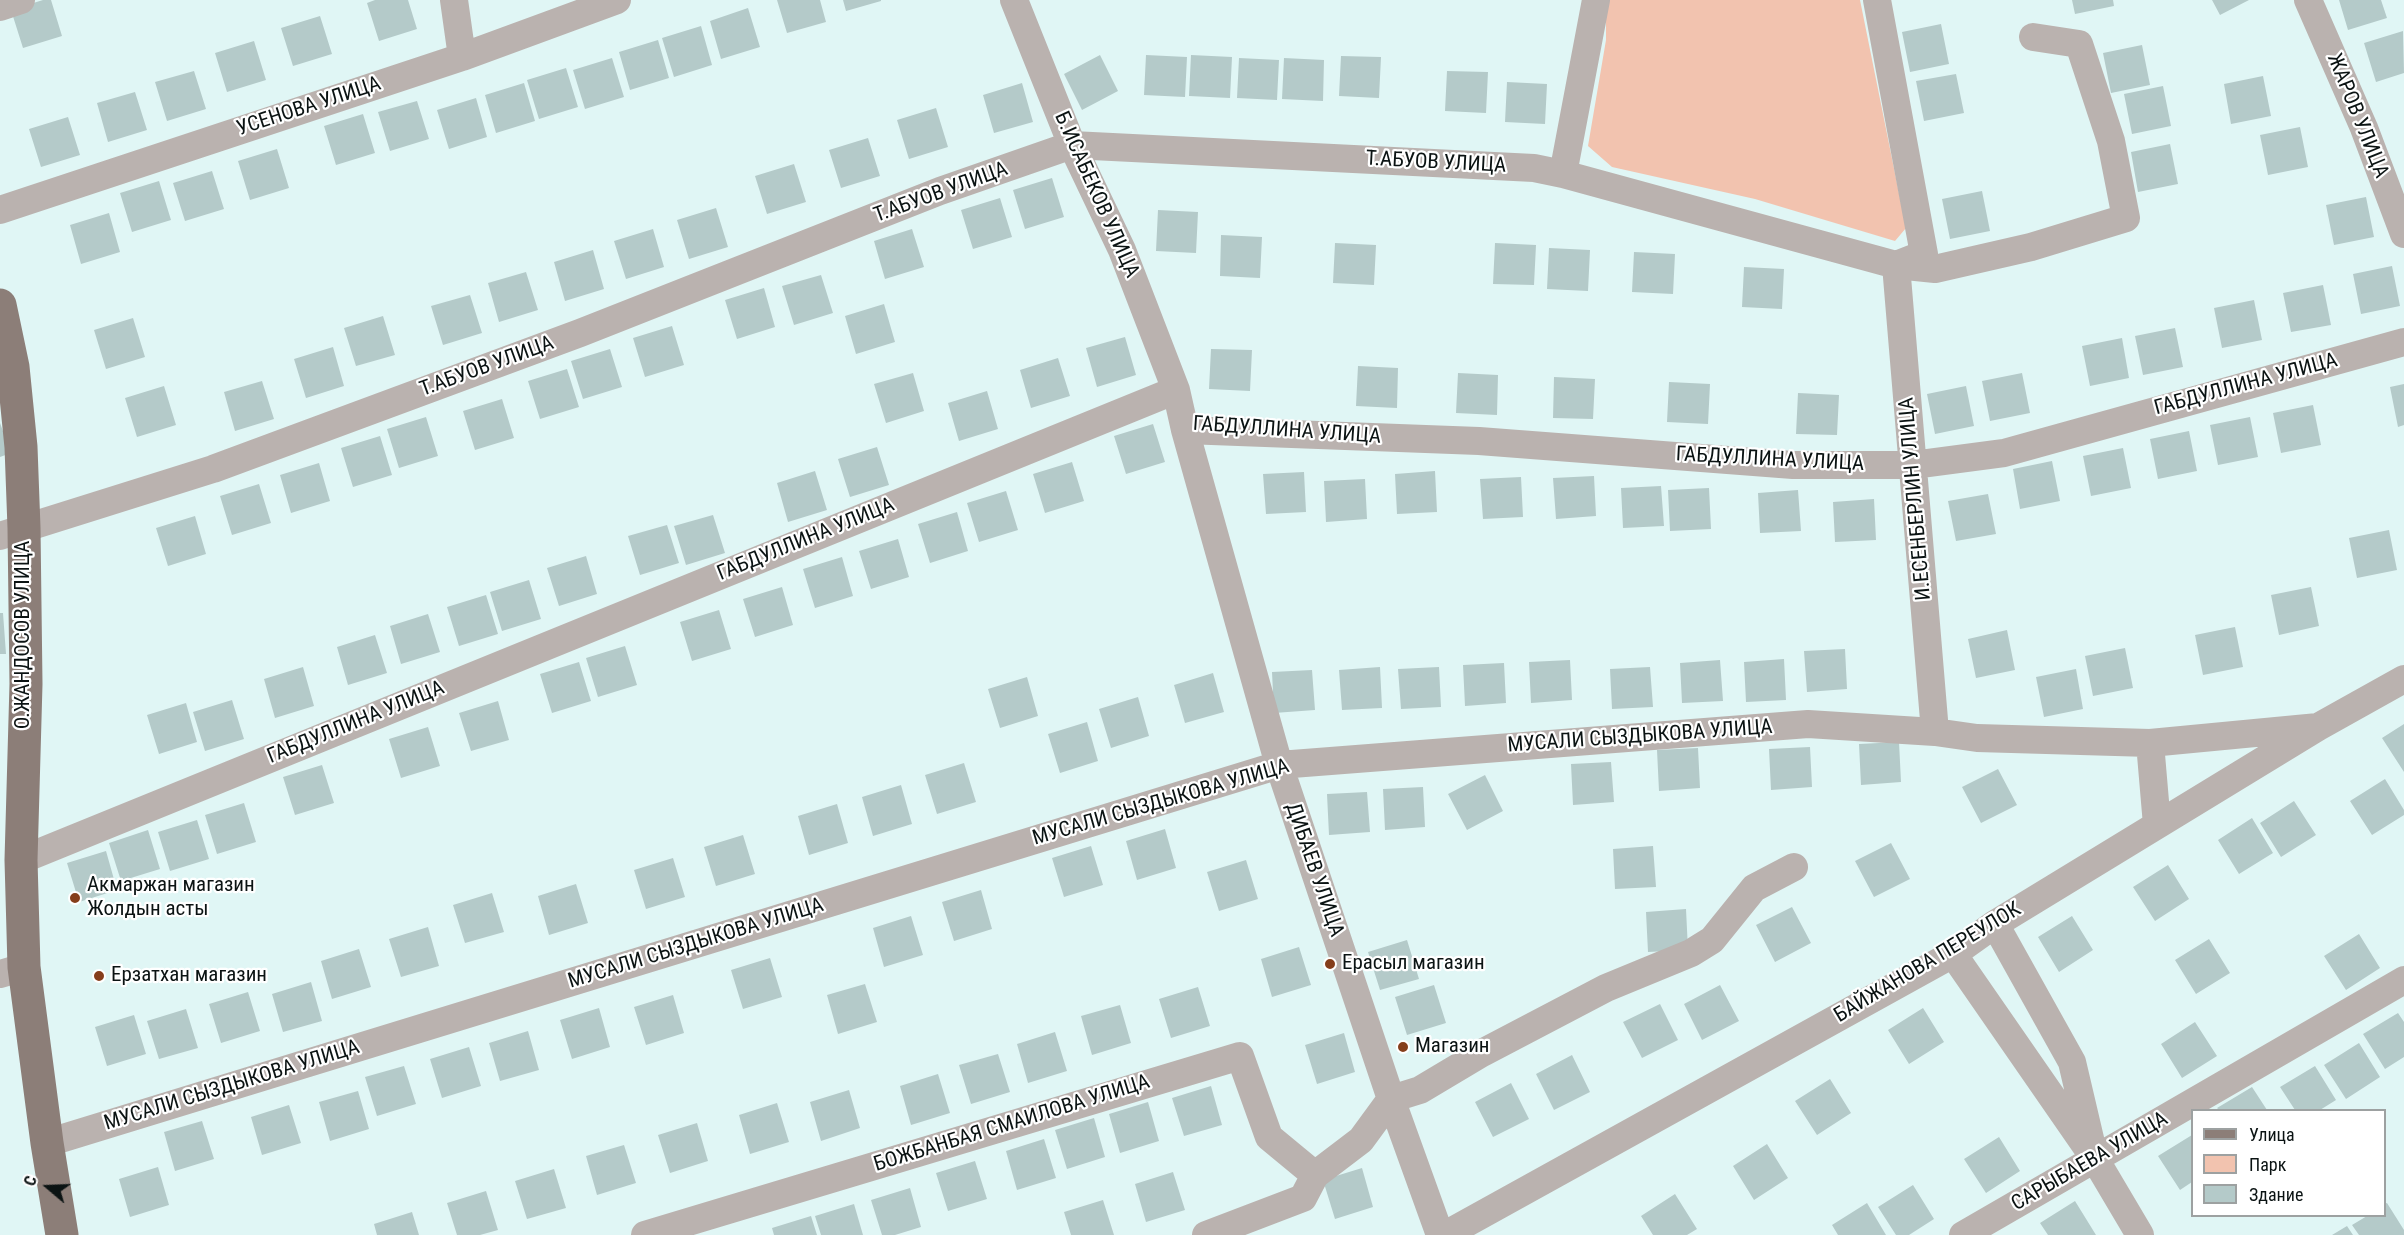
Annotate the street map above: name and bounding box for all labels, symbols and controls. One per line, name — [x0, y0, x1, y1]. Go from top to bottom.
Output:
street label: ЖАРОВ УЛИЦА — [2321, 50, 2393, 182]
street label: УСЕНОВА УЛИЦА — [234, 72, 384, 142]
street label: Б.ИСАБЕКОВ УЛИЦА — [1048, 108, 1144, 282]
street label: Т.АБУОВ УЛИЦА — [1365, 147, 1507, 179]
street label: Т.АБУОВ УЛИЦА — [871, 157, 1011, 229]
street label: Т.АБУОВ УЛИЦА — [417, 331, 557, 403]
street label: ГАБДУЛЛИНА УЛИЦА — [2152, 348, 2340, 422]
street label: И.ЕСЕНБЕРЛИН УЛИЦА — [1895, 396, 1937, 602]
street label: ГАБДУЛЛИНА УЛИЦА — [1192, 412, 1382, 450]
street label: ГАБДУЛЛИНА УЛИЦА — [1675, 442, 1865, 478]
street label: ГАБДУЛЛИНА УЛИЦА — [714, 493, 898, 587]
street label: О.ЖАНДОСОВ УЛИЦА — [11, 541, 37, 729]
street label: ГАБДУЛЛИНА УЛИЦА — [264, 676, 448, 770]
street label: МУСАЛИ СЫЗДЫКОВА УЛИЦА — [1507, 715, 1773, 759]
street label: МУСАЛИ СЫЗДЫКОВА УЛИЦА — [1030, 754, 1292, 852]
street label: ДИБАЕВ УЛИЦА — [1279, 800, 1349, 940]
place label: Акмаржан магазин Жолдын асты — [87, 873, 255, 923]
marker: Акмаржан магазин Жолдын асты — [68, 891, 82, 905]
street label: МУСАЛИ СЫЗДЫКОВА УЛИЦА — [565, 893, 827, 995]
street label: БАЙЖАНОВА ПЕРЕУЛОК — [1830, 897, 2026, 1029]
place label: Ерасыл магазин — [1342, 951, 1485, 977]
marker: Ерасыл магазин — [1323, 957, 1337, 971]
place label: Ерзатхан магазин — [111, 963, 267, 989]
marker: Ерзатхан магазин — [92, 969, 106, 983]
place label: Магазин — [1415, 1034, 1490, 1060]
street label: МУСАЛИ СЫЗДЫКОВА УЛИЦА — [101, 1035, 363, 1137]
marker: Магазин — [1396, 1040, 1410, 1054]
street label: БОЖБАНБАЯ СМАИЛОВА УЛИЦА — [871, 1070, 1153, 1178]
street label: САРЫБАЕВА УЛИЦА — [2007, 1107, 2173, 1217]
legend — [2191, 1109, 2386, 1217]
text: Улица — [2249, 1124, 2295, 1145]
text: Парк — [2249, 1154, 2286, 1175]
north arrow — [18, 1157, 78, 1217]
text: С — [20, 1174, 41, 1188]
text: Здание — [2249, 1184, 2303, 1205]

